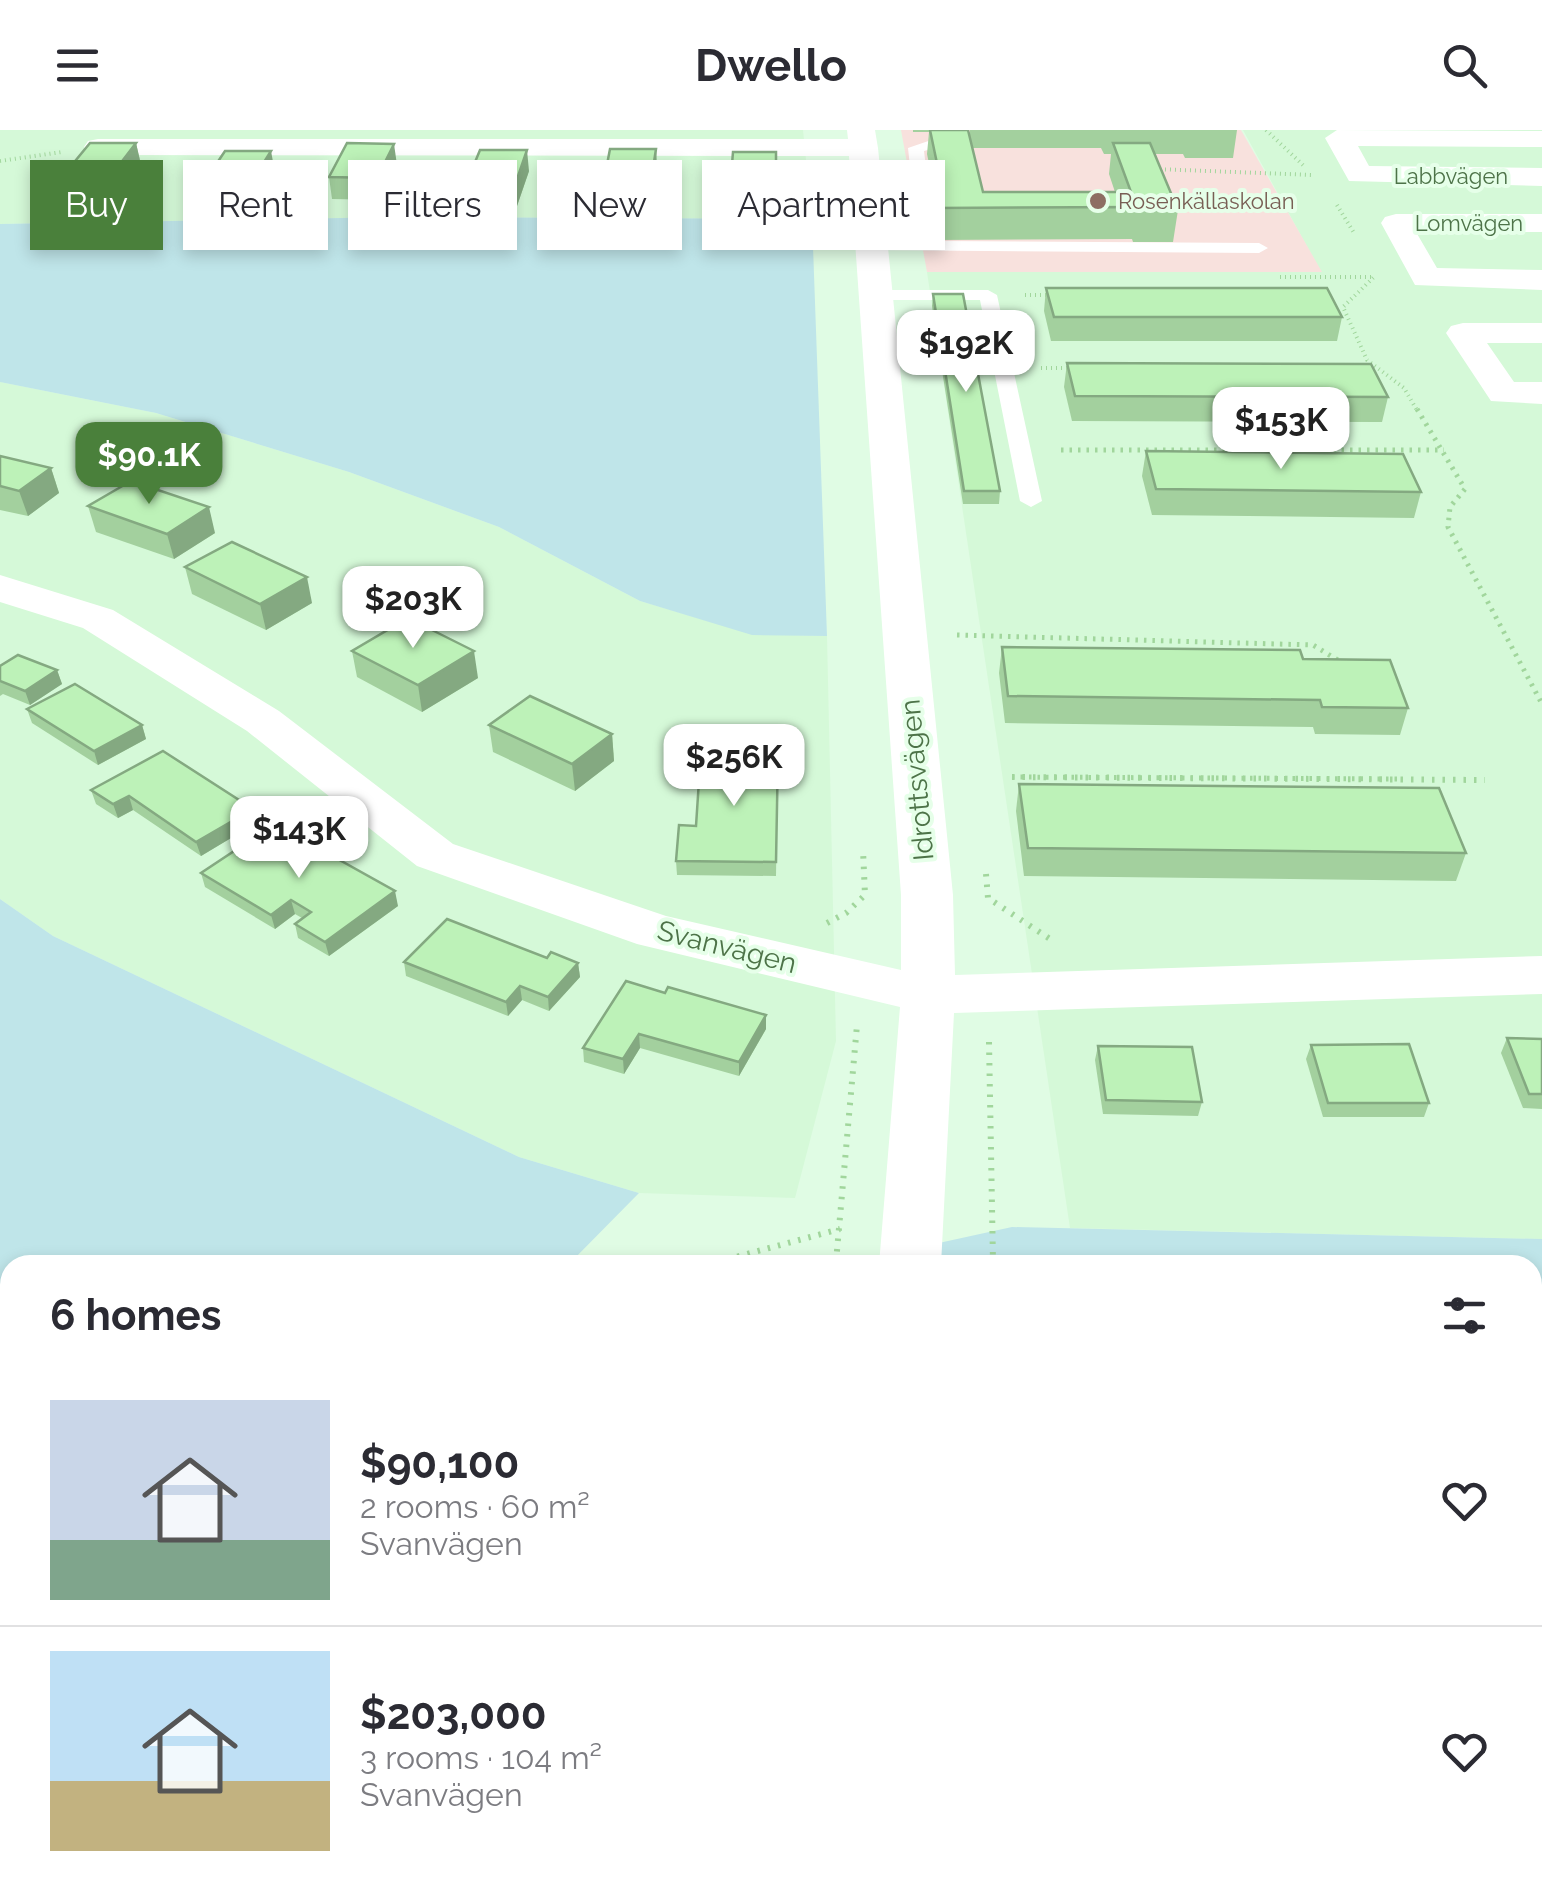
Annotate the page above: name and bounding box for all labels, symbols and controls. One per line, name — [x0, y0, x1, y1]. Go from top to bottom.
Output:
icon: menu — [50, 38, 105, 93]
icon: search — [1437, 38, 1492, 93]
text: Dwello — [695, 39, 847, 92]
chip: Buy — [30, 160, 163, 250]
chip: Rent — [183, 160, 328, 250]
chip: Filters — [348, 160, 517, 250]
chip: New — [537, 160, 682, 250]
chip: Apartment — [702, 160, 945, 250]
street label: Labbvägen — [1394, 163, 1508, 189]
place label: Rosenkällaskolan — [1118, 188, 1295, 214]
marker: Rosenkällaskolan — [1087, 190, 1109, 212]
street label: Lomvägen — [1415, 210, 1523, 236]
pin: $192K — [896, 310, 1036, 395]
text: $192K — [919, 324, 1013, 361]
pin: $153K — [1211, 387, 1351, 472]
text: $153K — [1234, 401, 1328, 438]
pin: $90.1K — [68, 422, 230, 507]
text: $90.1K — [97, 436, 201, 473]
pin: $203K — [343, 566, 483, 651]
text: $203K — [364, 580, 462, 617]
street label: Idrottsvägen — [894, 698, 940, 862]
pin: $256K — [664, 724, 804, 809]
text: $256K — [686, 738, 782, 775]
pin: $143K — [229, 796, 369, 881]
text: $143K — [252, 810, 346, 847]
street label: Svanvägen — [654, 914, 800, 980]
icon: filters — [1437, 1288, 1492, 1343]
text: 6 homes — [50, 1291, 221, 1340]
text: $90,100 — [360, 1439, 519, 1488]
icon: home — [130, 1440, 250, 1560]
icon: heart — [1437, 1473, 1492, 1528]
text: 2 rooms · 60 m² — [360, 1488, 590, 1525]
text: Svanvägen — [360, 1525, 523, 1562]
text: $203,000 — [360, 1690, 547, 1739]
icon: home — [130, 1691, 250, 1811]
icon: heart — [1437, 1724, 1492, 1779]
text: 3 rooms · 104 m² — [360, 1739, 602, 1776]
text: Svanvägen — [360, 1776, 523, 1813]

